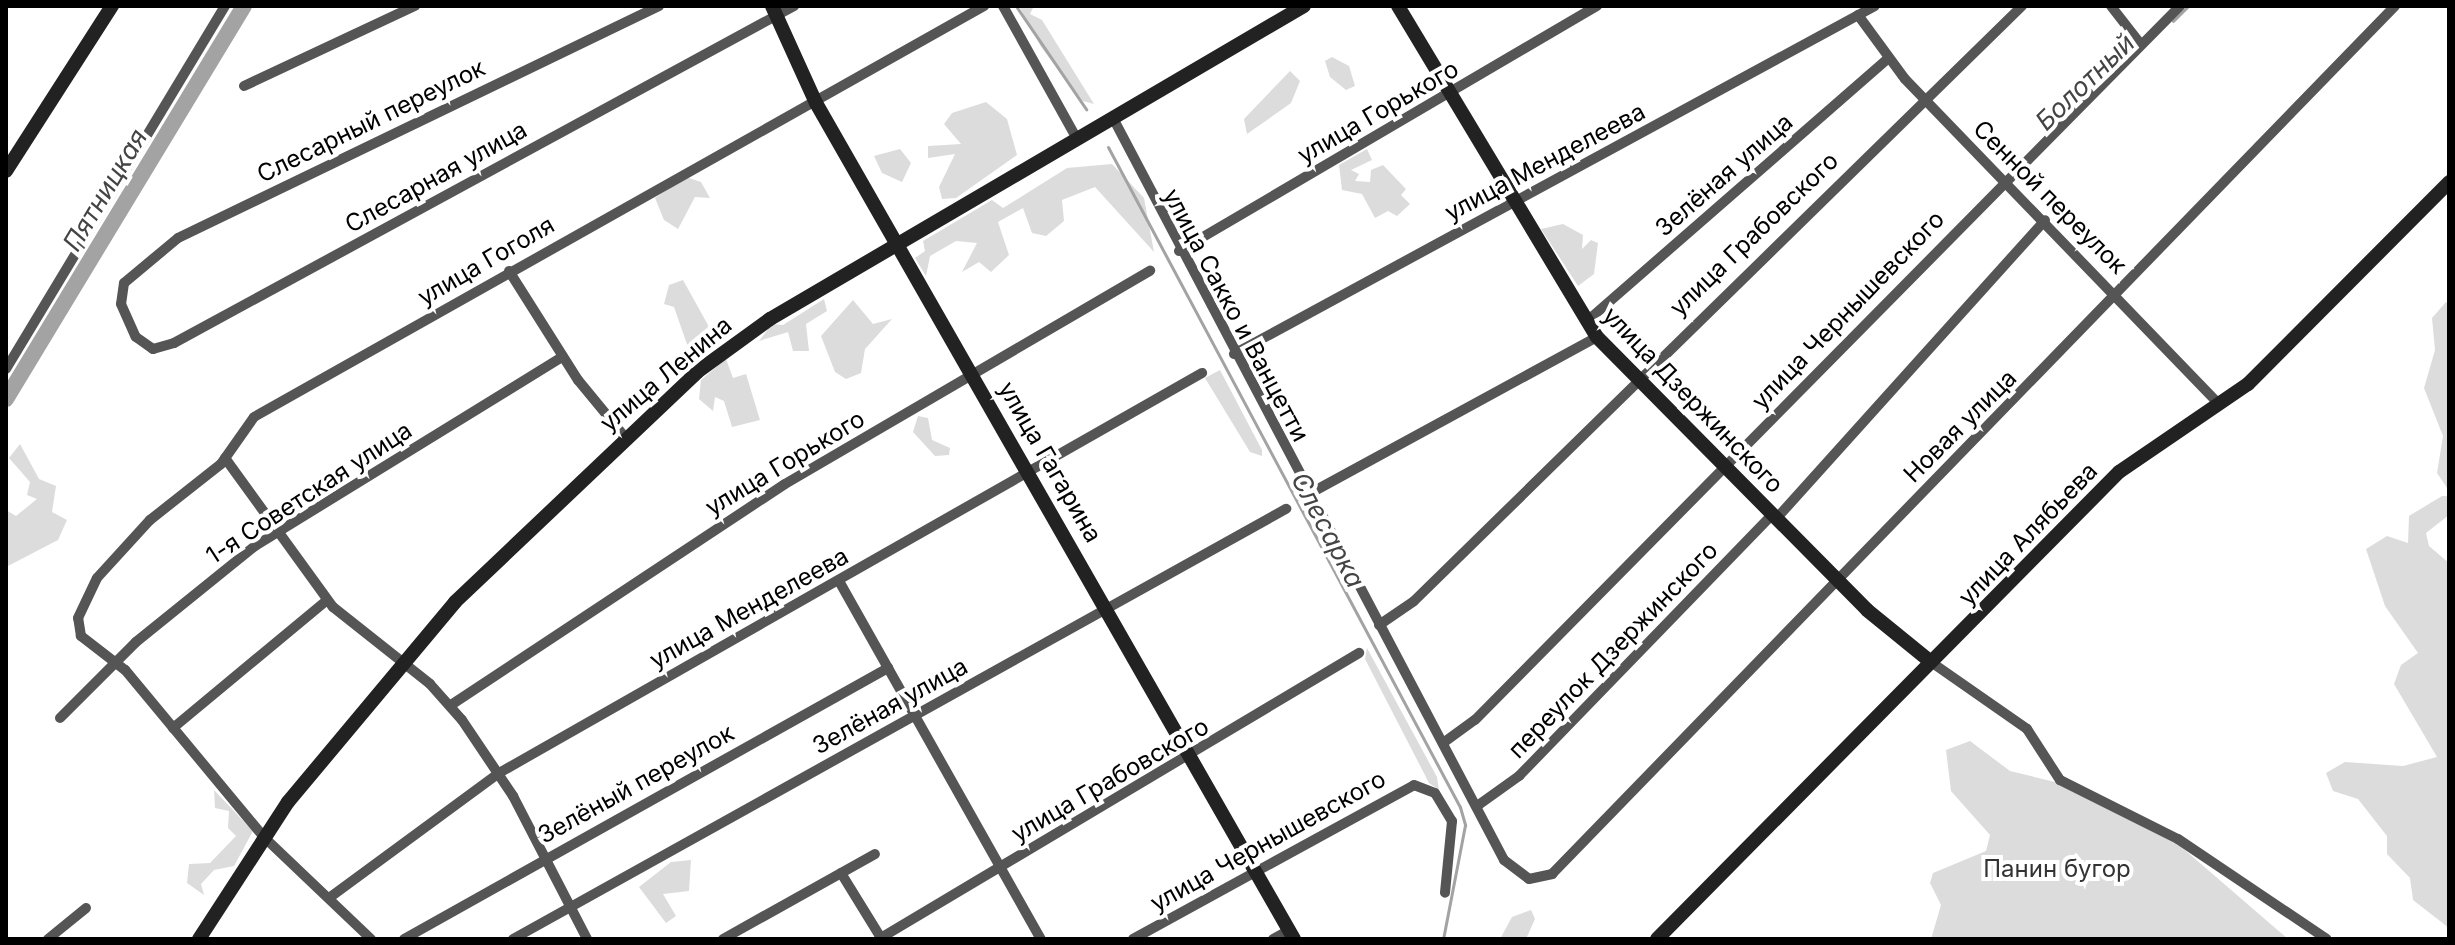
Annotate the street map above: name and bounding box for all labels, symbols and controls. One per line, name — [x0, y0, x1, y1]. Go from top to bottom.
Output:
water label: Болотный — [2029, 27, 2141, 137]
street label: Слесарный переулок — [252, 53, 490, 189]
street label: улица Горького — [1293, 54, 1463, 170]
street label: улица Менделеева — [1440, 97, 1650, 227]
street label: Зелёная улица — [1649, 108, 1799, 242]
street label: Сенной переулок — [1967, 114, 2133, 280]
street label: Слесарная улица — [340, 115, 532, 239]
water label: Пятницкая — [56, 123, 154, 257]
street label: улица Грабовского — [1664, 146, 1844, 322]
street label: улица Сакко и Ванцетти — [1157, 184, 1315, 446]
street label: улица Чернышевского — [1746, 205, 1950, 415]
street label: улица Гоголя — [413, 210, 559, 312]
street label: улица Дзержинского — [1597, 301, 1789, 499]
street label: улица Ленина — [594, 311, 738, 437]
street label: Новая улица — [1898, 364, 2022, 488]
street label: улица Гагарина — [992, 376, 1108, 548]
street label: улица Горького — [700, 404, 870, 522]
street label: 1-я Советская улица — [201, 416, 417, 570]
street label: улица Алябьева — [1953, 457, 2103, 611]
water label: Слесарка — [1285, 467, 1371, 593]
street label: переулок Дзержинского — [1502, 536, 1724, 764]
street label: улица Менделеева — [645, 541, 853, 675]
street label: Зелёная улица — [808, 652, 972, 760]
street label: улица Грабовского — [1006, 712, 1214, 848]
street label: Зелёный переулок — [533, 718, 739, 850]
street label: улица Чернышевского — [1145, 764, 1391, 918]
park label: Панин бугор — [1983, 855, 2131, 883]

